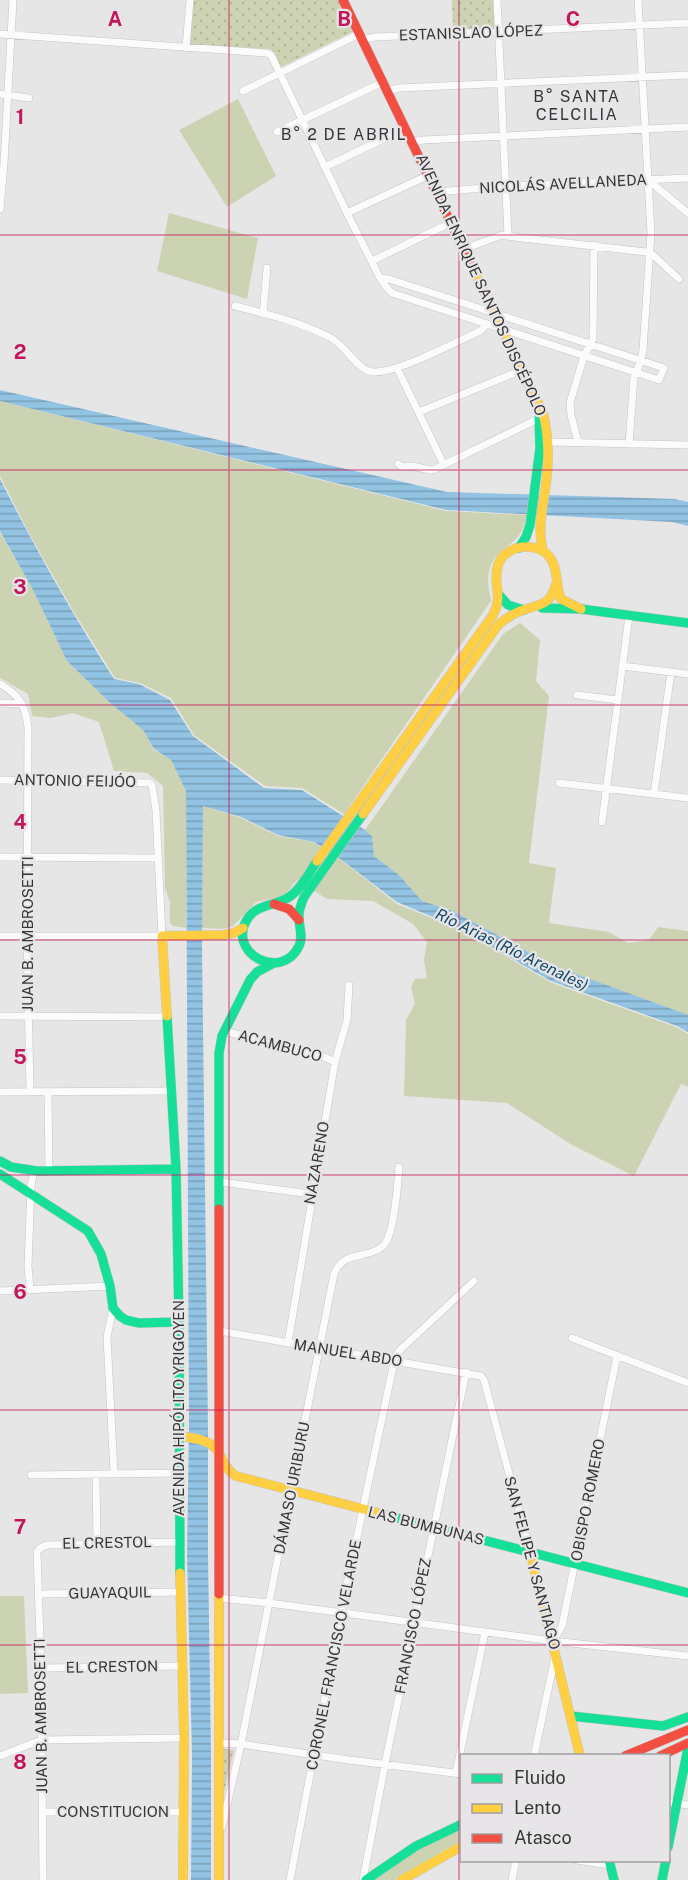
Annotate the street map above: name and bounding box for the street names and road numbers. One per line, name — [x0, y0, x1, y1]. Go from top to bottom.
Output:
street label: ESTANISLAO LÓPEZ — [398, 20, 543, 44]
street label: AVENIDA ENRIQUE SANTOS DISCÉPOLO — [413, 151, 550, 419]
street label: NICOLÁS AVELLANEDA — [479, 171, 648, 196]
street label: ANTONIO FEIJÓO — [14, 770, 136, 790]
street label: JUAN B. AMBROSETTI — [19, 856, 36, 1012]
street label: ACAMBUCO — [236, 1026, 324, 1065]
street label: NAZARENO — [301, 1120, 332, 1206]
street label: AVENIDA HIPÓLITO YRIGOYEN — [169, 1300, 187, 1516]
street label: MANUEL ABDO — [293, 1336, 404, 1369]
street label: DÁMASO URIBURU — [270, 1420, 313, 1556]
street label: OBISPO ROMERO — [567, 1437, 608, 1563]
street label: SAN FELIPE Y SANTIAGO — [501, 1474, 564, 1651]
street label: LAS BUMBUNAS — [366, 1503, 486, 1548]
street label: EL CRESTOL — [62, 1533, 152, 1552]
street label: CORONEL FRANCISCO VELARDE — [303, 1538, 364, 1772]
street label: FRANCISCO LÓPEZ — [390, 1556, 434, 1695]
street label: GUAYAQUIL — [68, 1583, 152, 1602]
street label: JUAN B. AMBROSETTI — [31, 1638, 50, 1794]
street label: EL CRESTON — [66, 1657, 158, 1676]
street label: CONSTITUCION — [57, 1803, 169, 1820]

